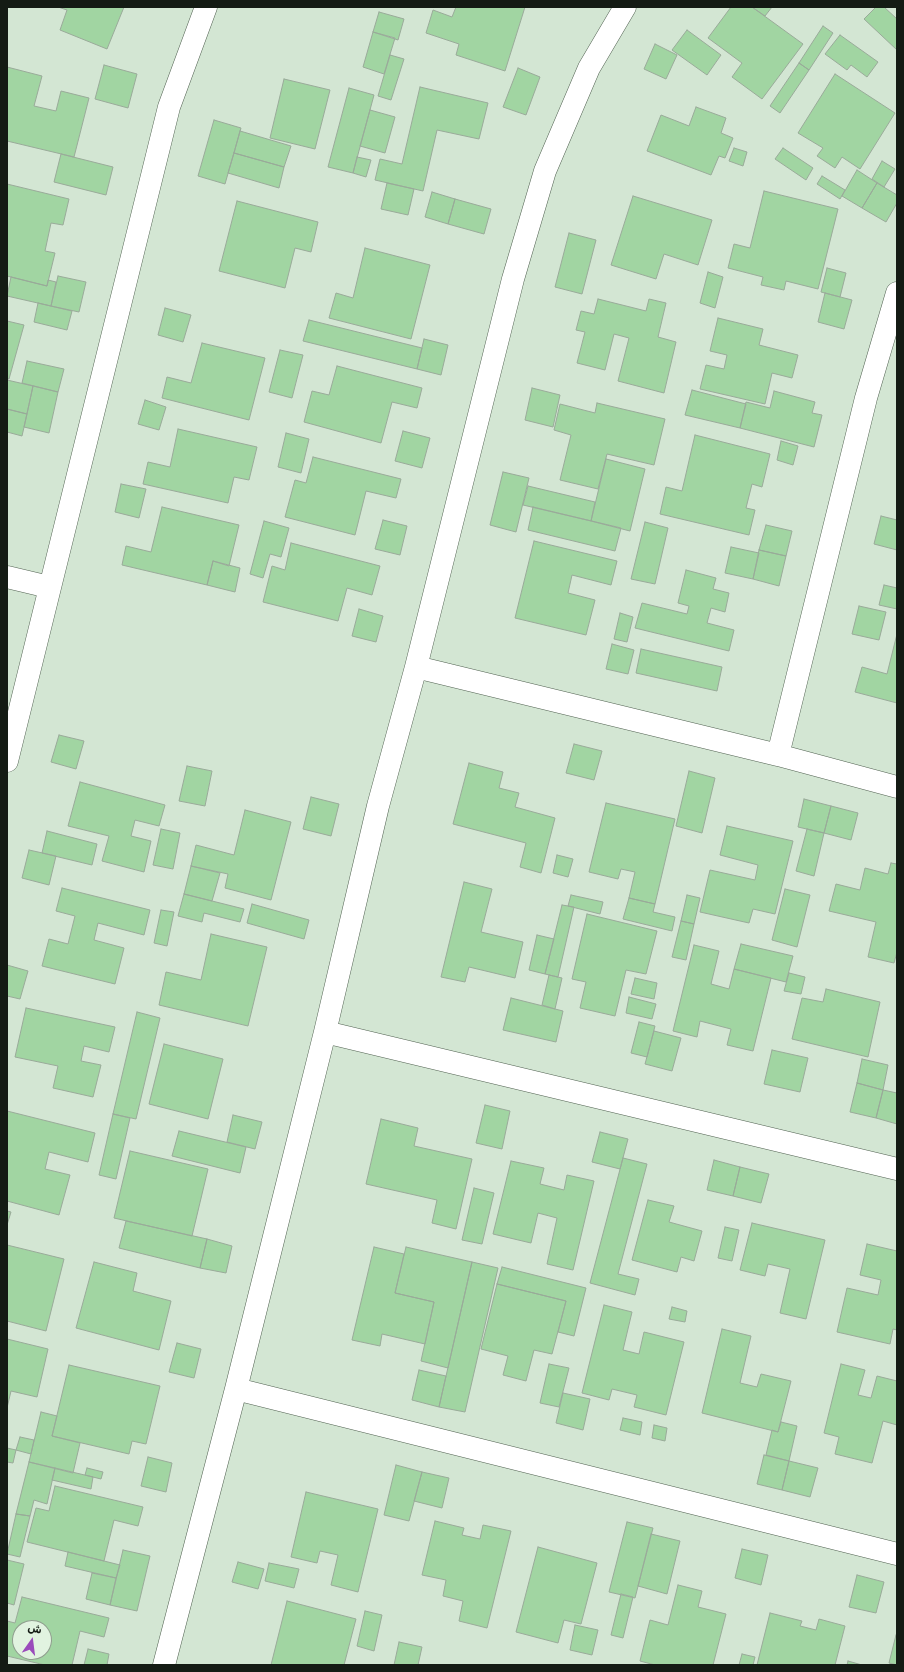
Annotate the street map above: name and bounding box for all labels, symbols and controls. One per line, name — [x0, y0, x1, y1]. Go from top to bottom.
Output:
north arrow — [12, 1620, 52, 1660]
text: ش — [26, 1621, 43, 1637]

